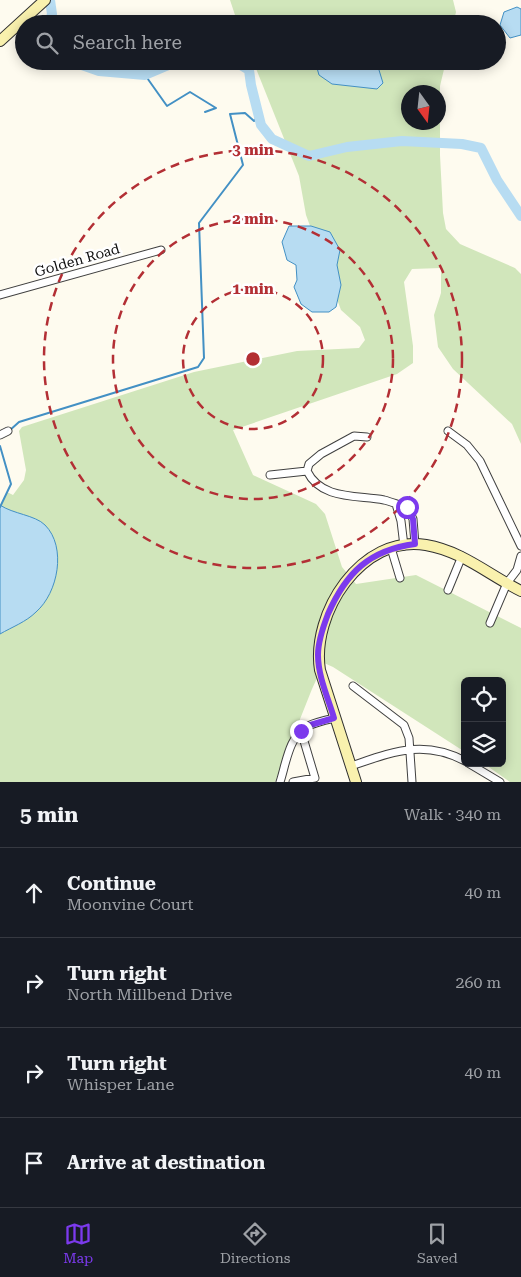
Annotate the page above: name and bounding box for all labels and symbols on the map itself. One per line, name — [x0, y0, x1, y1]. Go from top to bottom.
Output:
north arrow — [401, 85, 446, 130]
text: 3 min — [232, 141, 274, 159]
text: 2 min — [232, 210, 274, 228]
street label: Golden Road — [33, 240, 121, 280]
text: 1 min — [232, 280, 274, 298]
centre of rings — [244, 350, 262, 368]
route start — [396, 496, 419, 519]
route end — [290, 720, 313, 743]

